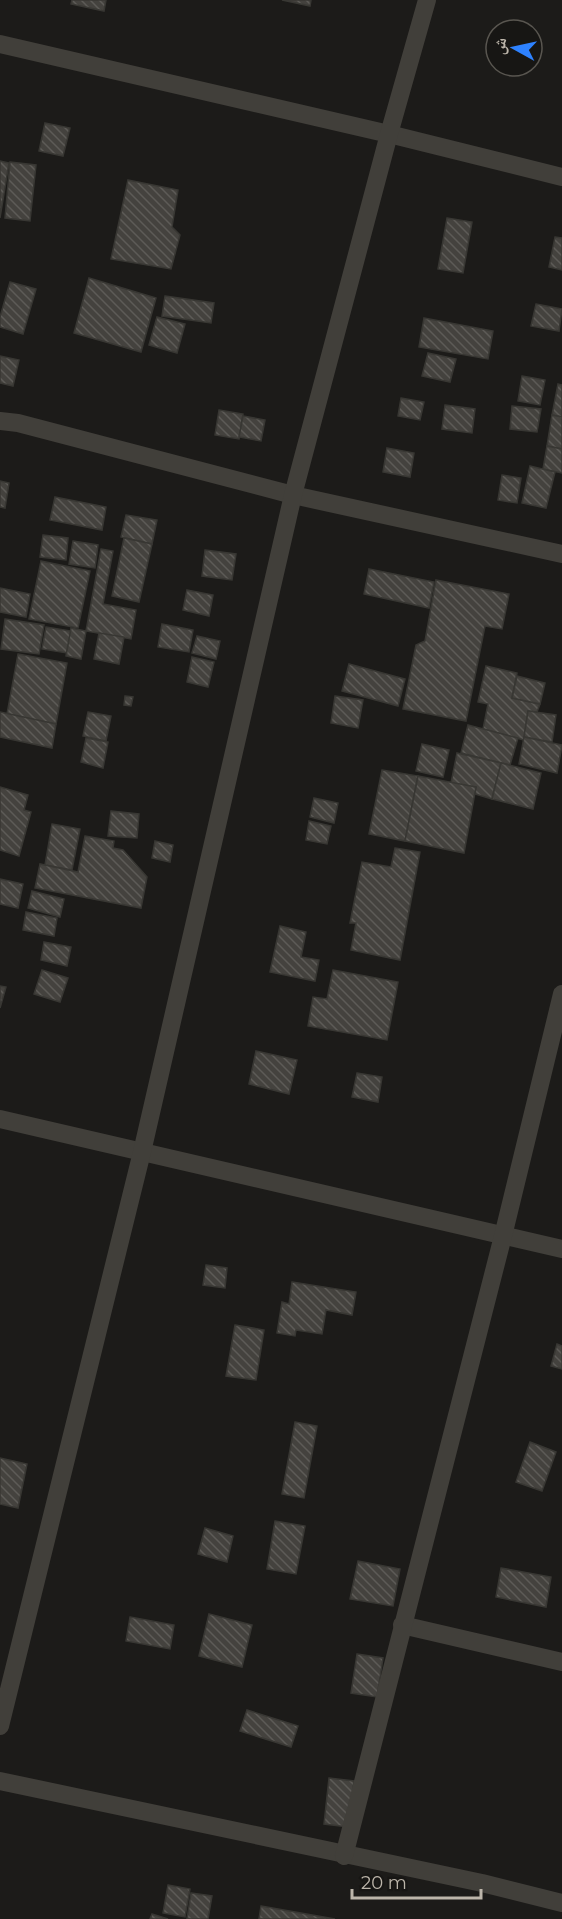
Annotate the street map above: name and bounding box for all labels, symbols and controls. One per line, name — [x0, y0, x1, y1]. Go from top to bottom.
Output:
north arrow — [484, 18, 544, 78]
text: ش — [489, 36, 510, 56]
scale bar — [352, 1862, 481, 1900]
text: 20 m — [361, 1872, 407, 1894]

